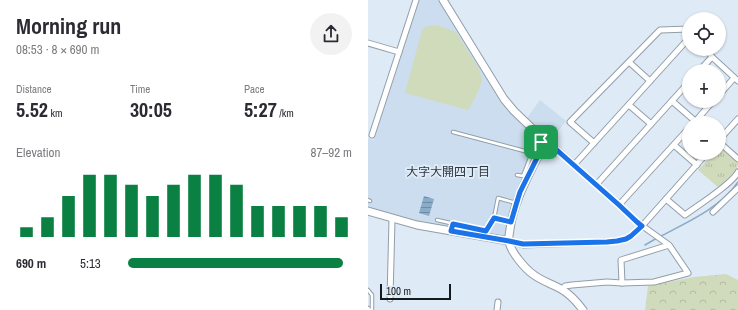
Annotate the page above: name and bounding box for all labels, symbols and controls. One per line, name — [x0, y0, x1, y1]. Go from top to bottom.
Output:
text: Morning run — [16, 11, 121, 41]
map controls — [682, 12, 726, 160]
button: locate — [682, 12, 726, 56]
button: share — [310, 13, 352, 55]
text: 08:53 · 8 × 690 m — [16, 41, 99, 58]
button: + — [682, 64, 726, 108]
text: Distance — [16, 82, 52, 96]
text: Time — [130, 82, 150, 96]
text: Pace — [244, 82, 265, 96]
text: 5.52 — [16, 96, 48, 123]
text: 30:05 — [130, 96, 172, 123]
text: 5:27 — [244, 96, 277, 123]
text: km — [48, 106, 62, 120]
text: /km — [277, 106, 294, 120]
button: − — [682, 116, 726, 160]
pin — [524, 125, 558, 159]
icon: arrive — [530, 131, 552, 153]
text: Elevation — [16, 144, 60, 161]
text: 87–92 m — [311, 144, 352, 161]
district label: 大字大開四丁目 — [406, 164, 490, 180]
text: 690 m — [16, 255, 46, 272]
text: 5:13 — [80, 255, 101, 272]
scale bar — [380, 282, 451, 301]
text: 100 m — [386, 284, 411, 298]

